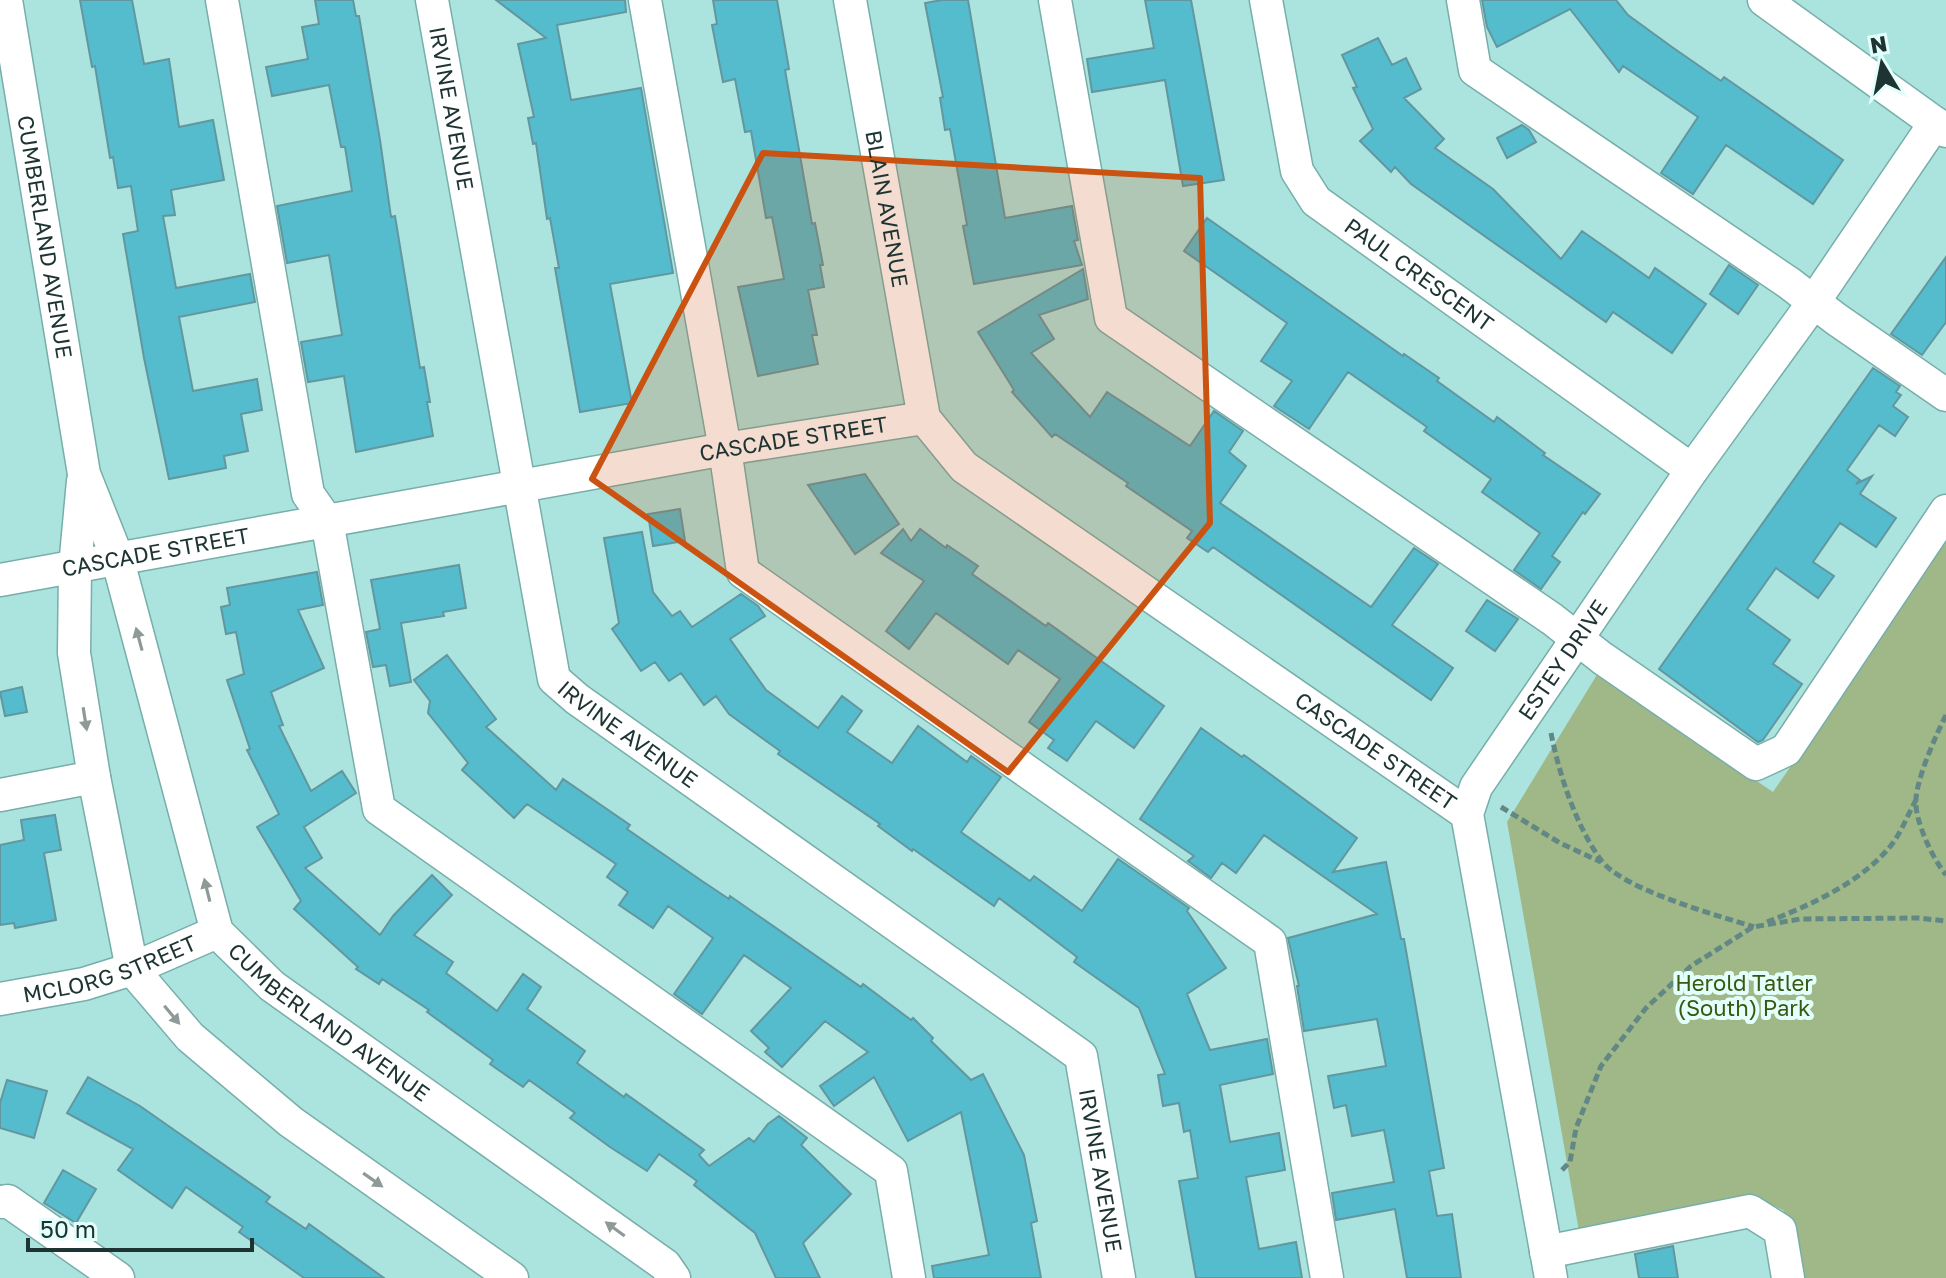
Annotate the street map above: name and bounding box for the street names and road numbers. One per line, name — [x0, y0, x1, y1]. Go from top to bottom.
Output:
street label: IRVINE AVENUE — [424, 24, 480, 192]
street label: CUMBERLAND AVENUE — [12, 113, 79, 360]
street label: BLAIN AVENUE — [860, 128, 915, 289]
street label: PAUL CRESCENT — [1339, 212, 1499, 337]
street label: CASCADE STREET — [697, 410, 890, 466]
street label: CASCADE STREET — [60, 521, 252, 582]
street label: ESTEY DRIVE — [1512, 594, 1613, 725]
street label: IRVINE AVENUE — [552, 674, 703, 793]
street label: CASCADE STREET — [1290, 686, 1462, 816]
street label: MCLORG STREET — [21, 929, 201, 1008]
street label: CUMBERLAND AVENUE — [223, 937, 435, 1107]
street label: IRVINE AVENUE — [1074, 1086, 1128, 1254]

